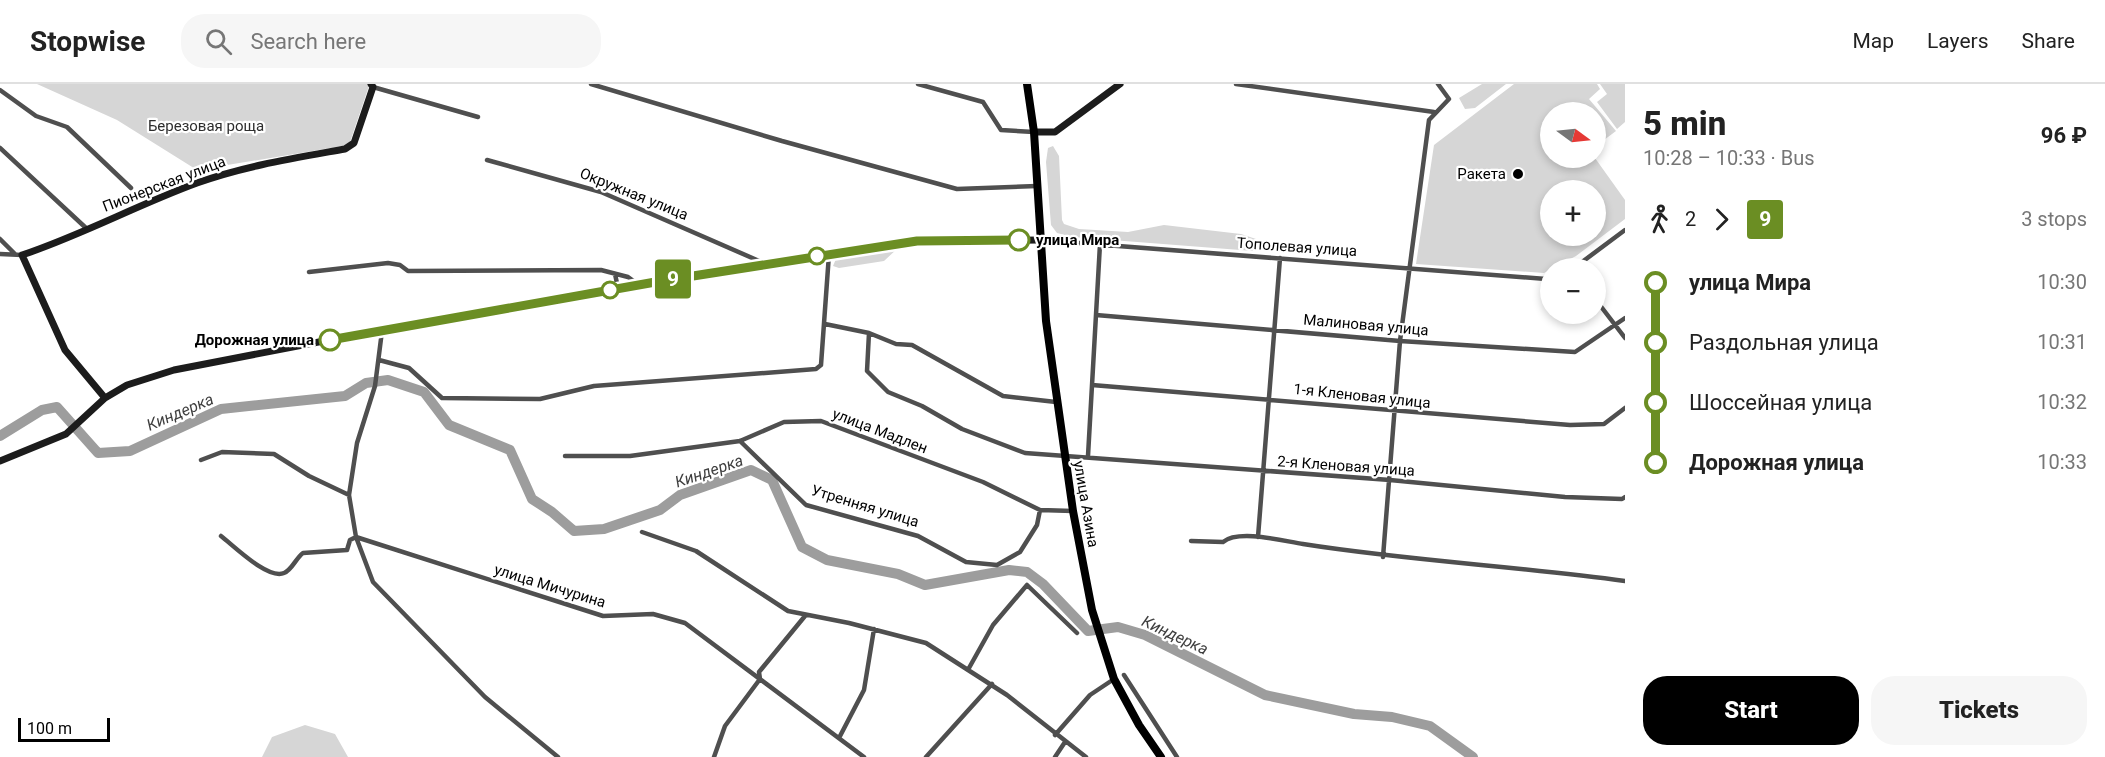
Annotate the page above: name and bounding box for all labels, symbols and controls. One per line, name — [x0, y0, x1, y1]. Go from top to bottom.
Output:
search box — [181, 14, 601, 68]
text: Stopwise — [30, 25, 145, 58]
icon: search — [202, 25, 235, 58]
text: Search here — [250, 29, 366, 54]
text: Map — [1852, 29, 1894, 53]
text: Layers — [1927, 29, 1988, 53]
text: Share — [2021, 29, 2075, 53]
north arrow — [1540, 102, 1606, 168]
map controls — [1540, 102, 1606, 324]
text: 5 min — [1643, 104, 1726, 143]
park label: Березовая роща — [148, 117, 264, 135]
text: 96 ₽ — [2041, 123, 2087, 148]
text: 10:28 – 10:33 · Bus — [1643, 146, 1815, 170]
street label: Пионерская улица — [100, 152, 228, 216]
street label: Окружная улица — [577, 164, 691, 224]
place label: Ракета — [1457, 165, 1506, 183]
marker: Ракета — [1511, 167, 1525, 181]
button: + — [1540, 180, 1606, 246]
icon: walk — [1643, 203, 1676, 236]
icon: forward — [1705, 203, 1738, 236]
text: 2 — [1685, 207, 1696, 231]
text: 9 — [1759, 207, 1771, 231]
text: 3 stops — [2021, 207, 2087, 231]
marker: улица Мира — [1008, 229, 1030, 251]
place label: улица Мира — [1036, 231, 1119, 249]
street label: Тополевая улица — [1236, 234, 1358, 260]
unlabelled marker — [808, 247, 826, 265]
button: − — [1540, 258, 1606, 324]
line badge: 9 — [654, 260, 692, 298]
text: 9 — [667, 267, 679, 291]
text: улица Мира — [1689, 270, 1811, 295]
text: 10:30 — [2037, 270, 2087, 294]
unlabelled marker — [601, 281, 619, 299]
street label: Малиновая улица — [1303, 311, 1429, 339]
marker: Дорожная улица — [319, 329, 341, 351]
text: Раздольная улица — [1689, 330, 1879, 355]
text: 10:31 — [2037, 330, 2087, 354]
place label: Дорожная улица — [195, 331, 314, 349]
street label: 1-я Кленовая улица — [1292, 380, 1432, 412]
water label: Киндерка — [144, 389, 216, 435]
text: Шоссейная улица — [1689, 390, 1872, 415]
text: 10:32 — [2037, 390, 2087, 414]
street label: улица Мадлен — [830, 405, 930, 457]
water label: Киндерка — [672, 450, 746, 492]
text: Дорожная улица — [1689, 450, 1864, 475]
text: 10:33 — [2037, 450, 2087, 474]
street label: 2-я Кленовая улица — [1277, 452, 1415, 480]
street label: улица Азина — [1070, 459, 1102, 549]
street label: Утренняя улица — [809, 481, 921, 531]
street label: улица Мичурина — [492, 560, 608, 612]
water label: Киндерка — [1139, 611, 1211, 659]
button: Start — [1643, 676, 1859, 745]
button: Tickets — [1871, 676, 2087, 745]
scale bar — [18, 715, 110, 742]
text: 100 m — [27, 719, 72, 738]

